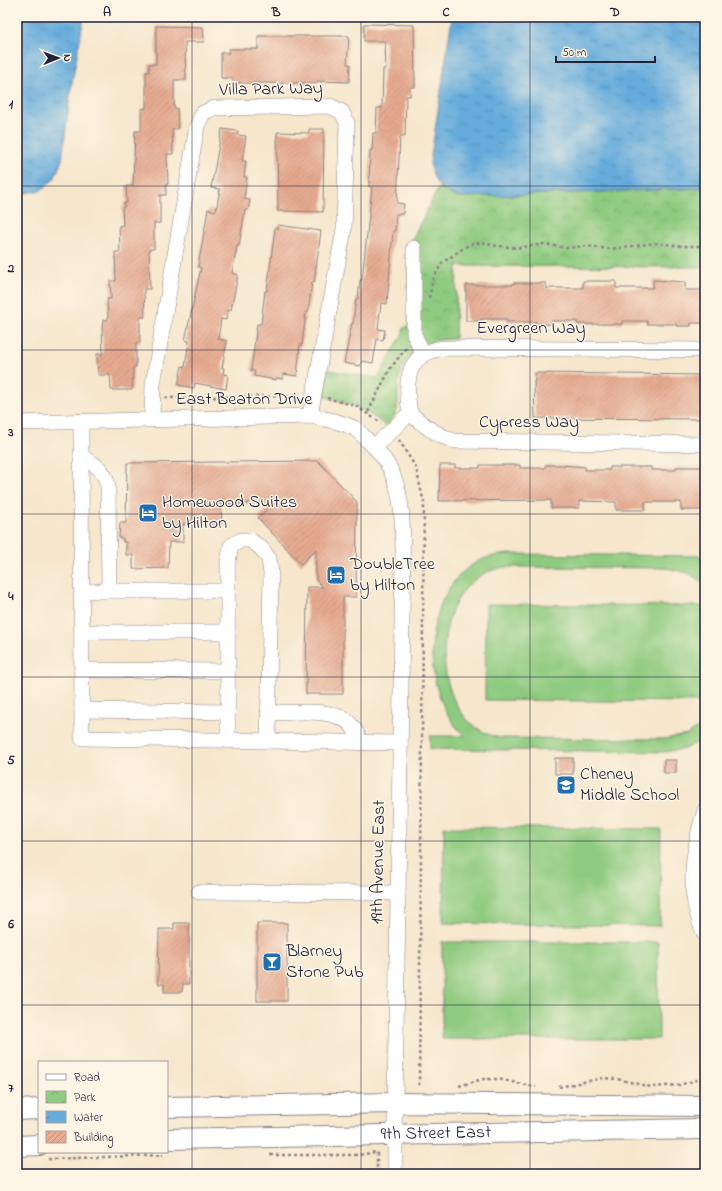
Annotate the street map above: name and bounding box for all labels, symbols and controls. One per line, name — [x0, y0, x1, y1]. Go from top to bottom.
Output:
text: A — [103, 3, 111, 22]
text: B — [271, 3, 281, 22]
text: C — [442, 3, 450, 22]
text: D — [609, 3, 620, 22]
north arrow — [38, 38, 78, 78]
scale bar — [556, 38, 655, 64]
text: 50 m — [562, 44, 586, 62]
text: N — [59, 54, 75, 62]
street label: Villa Park Way — [218, 76, 323, 104]
text: 1 — [9, 95, 14, 114]
text: 2 — [7, 259, 15, 278]
street label: Evergreen Way — [477, 316, 585, 343]
street label: East Beaton Drive — [176, 387, 313, 413]
street label: Cypress Way — [479, 410, 579, 436]
text: 3 — [7, 423, 14, 442]
place label: Homewood Suites by Hilton — [162, 490, 297, 537]
hotel icon: Homewood Suites by Hilton — [137, 502, 159, 524]
place label: DoubleTree by Hilton — [349, 552, 436, 599]
hotel icon: DoubleTree by Hilton — [325, 564, 347, 586]
text: 4 — [7, 587, 14, 606]
text: 5 — [7, 751, 15, 770]
place label: Cheney Middle School — [580, 762, 679, 809]
school or university icon: Cheney Middle School — [555, 774, 577, 796]
street label: 19th Avenue East — [365, 800, 393, 924]
text: 6 — [7, 915, 14, 934]
place label: Blarney Stone Pub — [285, 939, 364, 986]
bar icon: Blarney Stone Pub — [261, 951, 283, 973]
legend — [38, 1061, 168, 1153]
text: Road — [74, 1069, 100, 1087]
text: 7 — [8, 1079, 14, 1098]
text: Park — [74, 1089, 96, 1107]
text: Water — [74, 1109, 103, 1127]
street label: 9th Street East — [381, 1120, 491, 1148]
text: Building — [73, 1129, 113, 1148]

